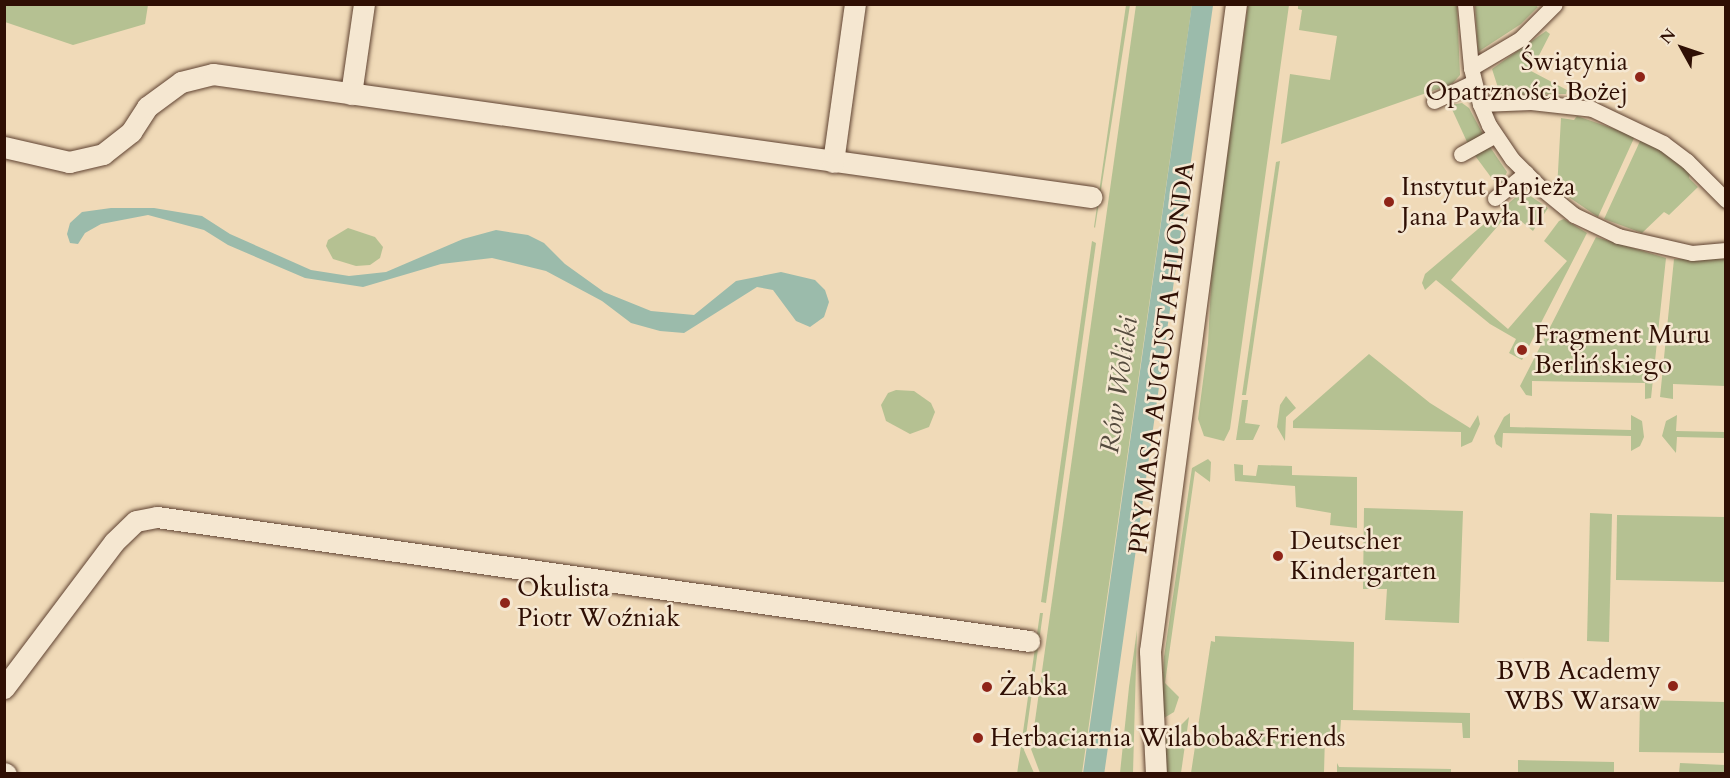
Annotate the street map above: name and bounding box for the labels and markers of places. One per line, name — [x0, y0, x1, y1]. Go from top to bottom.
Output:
place label: Świątynia Opatrzności Bożej — [1425, 46, 1628, 107]
marker: Świątynia Opatrzności Bożej — [1633, 70, 1647, 84]
place label: Instytut Papieża Jana Pawła II — [1401, 171, 1575, 232]
marker: Instytut Papieża Jana Pawła II — [1382, 195, 1396, 209]
place label: Fragment Muru Berlińskiego — [1534, 319, 1710, 380]
marker: Fragment Muru Berlińskiego — [1515, 343, 1529, 357]
place label: Deutscher Kindergarten — [1290, 525, 1437, 586]
marker: Deutscher Kindergarten — [1271, 549, 1285, 563]
place label: Okulista Piotr Woźniak — [517, 572, 680, 634]
marker: Okulista Piotr Woźniak — [498, 596, 512, 610]
place label: BVB Academy WBS Warsaw — [1497, 655, 1661, 716]
place label: Żabka — [999, 671, 1068, 703]
marker: BVB Academy WBS Warsaw — [1666, 679, 1680, 693]
marker: Żabka — [980, 680, 994, 694]
place label: Herbaciarnia Wilaboba&Friends — [990, 722, 1346, 754]
marker: Herbaciarnia Wilaboba&Friends — [971, 731, 985, 745]

